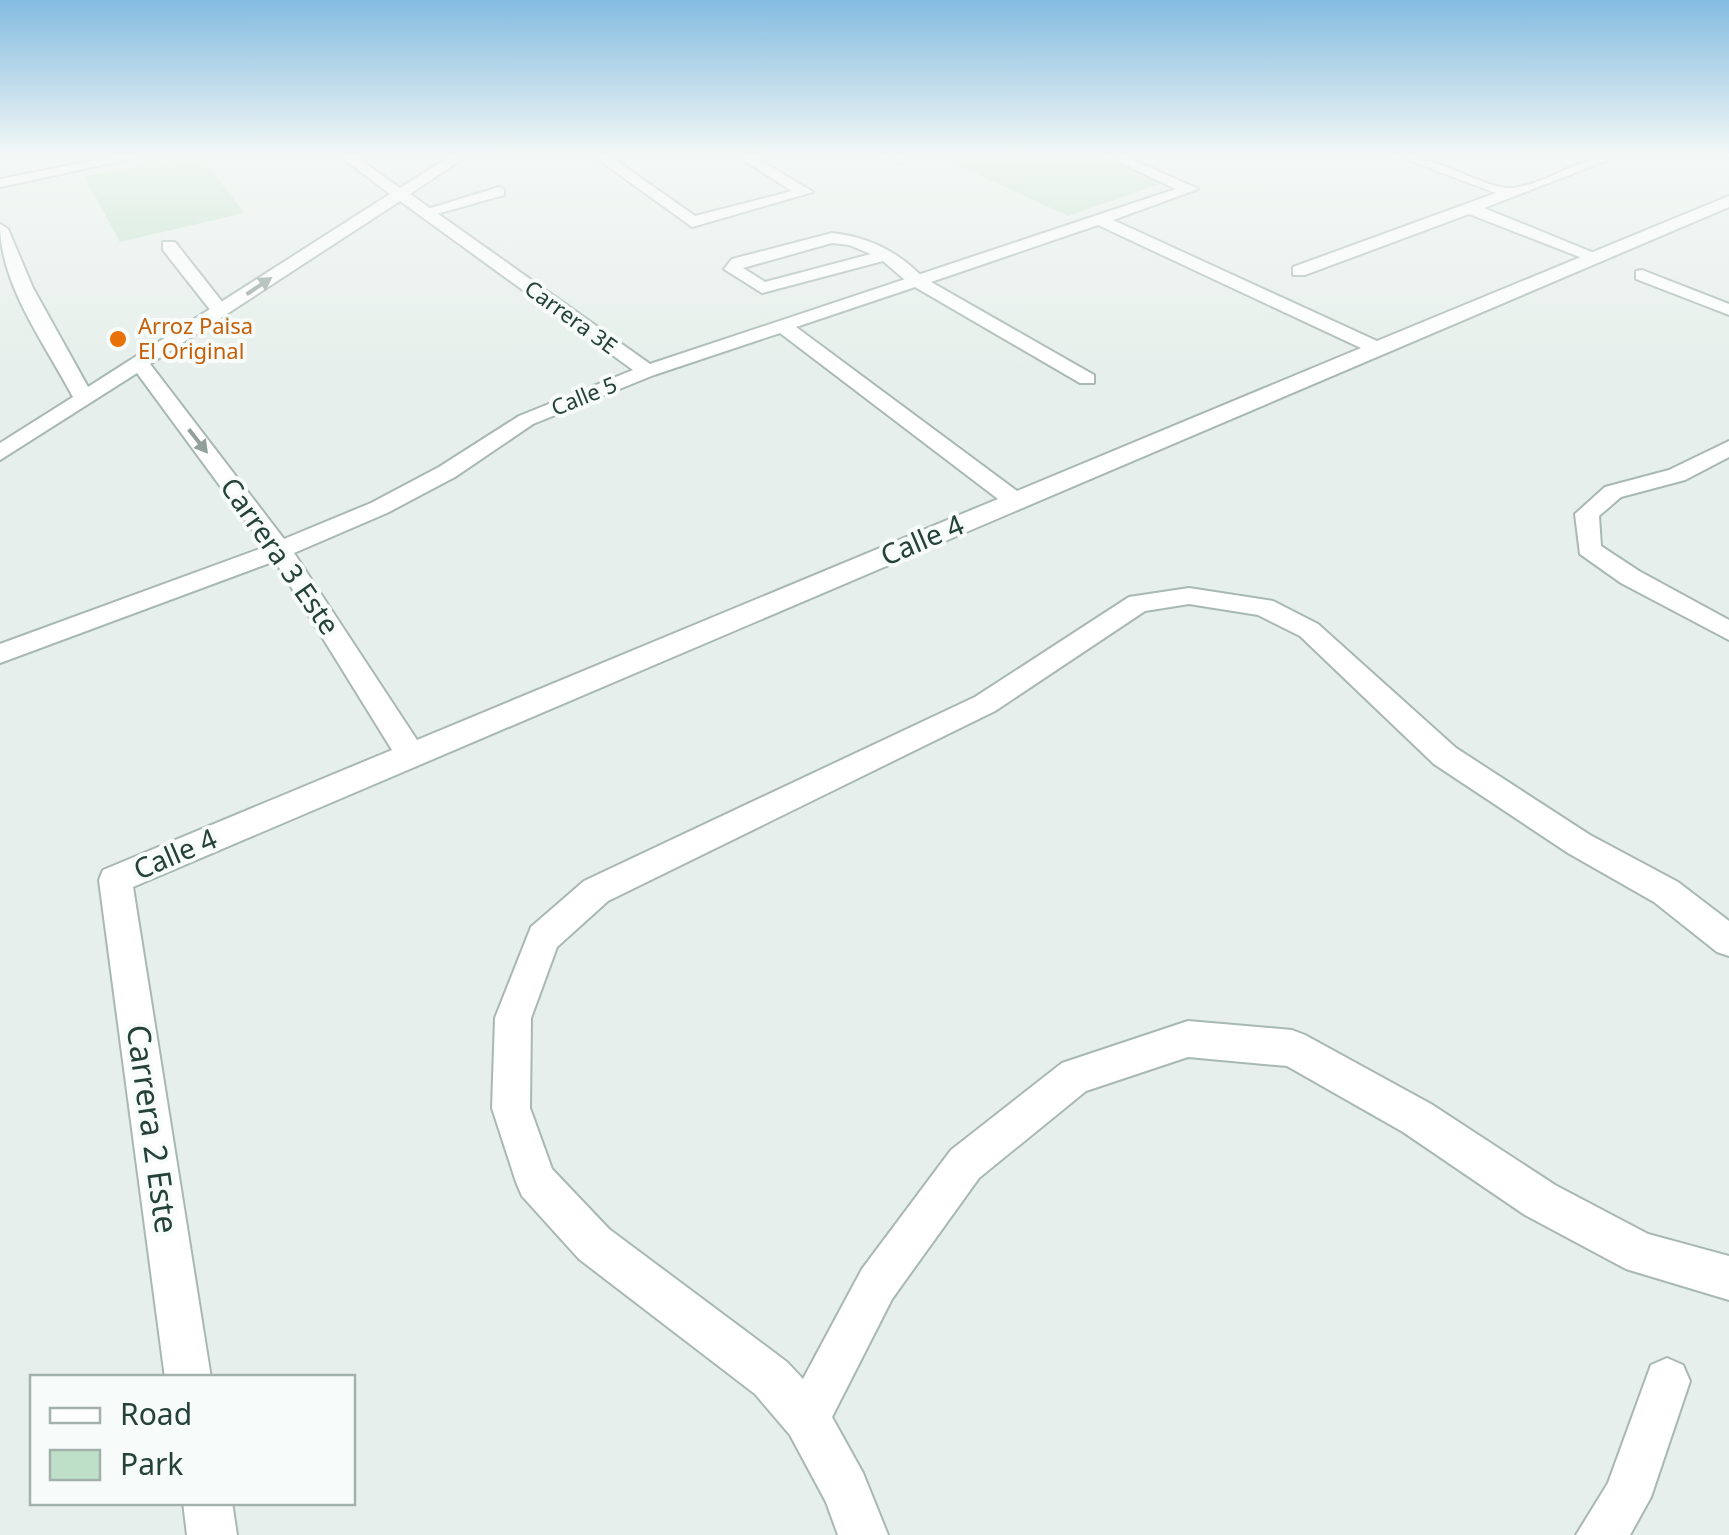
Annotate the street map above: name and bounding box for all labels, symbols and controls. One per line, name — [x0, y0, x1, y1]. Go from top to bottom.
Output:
street label: Carrera 3E — [519, 272, 624, 360]
one-way arrow — [245, 278, 272, 296]
place label: Arroz Paisa El Original — [138, 310, 253, 365]
marker: Arroz Paisa El Original — [107, 328, 129, 350]
street label: Calle 5 — [546, 368, 621, 422]
one-way arrow — [187, 428, 208, 454]
street label: Carrera 3 Este — [213, 469, 349, 642]
street label: Calle 4 — [874, 505, 969, 574]
street label: Calle 4 — [127, 819, 222, 888]
street label: Carrera 2 Este — [118, 1022, 189, 1236]
legend — [30, 1375, 355, 1505]
text: Road — [120, 1393, 192, 1434]
text: Park — [120, 1443, 183, 1484]

